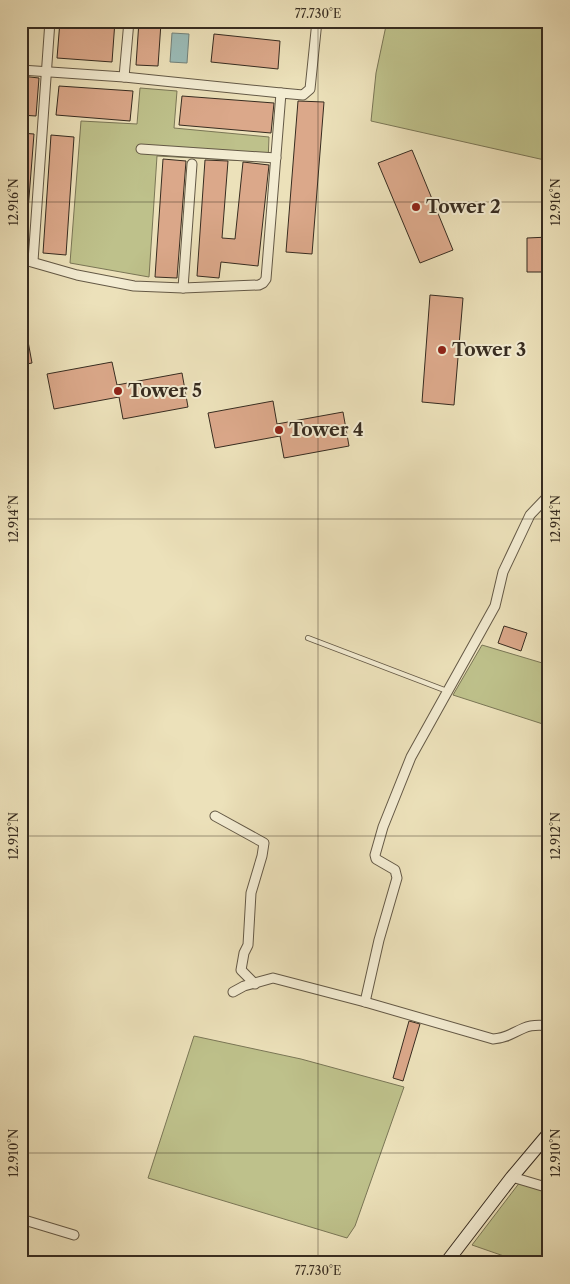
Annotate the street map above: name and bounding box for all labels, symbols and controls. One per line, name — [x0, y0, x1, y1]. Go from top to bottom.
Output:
text: 77.730°E — [295, 6, 341, 21]
text: 12.916°N — [6, 178, 21, 226]
text: 12.916°N — [548, 178, 563, 226]
place label: Tower 2 — [426, 196, 501, 218]
marker: Tower 2 — [410, 201, 422, 213]
place label: Tower 3 — [452, 339, 526, 361]
marker: Tower 3 — [436, 344, 448, 356]
place label: Tower 5 — [128, 380, 202, 402]
marker: Tower 5 — [112, 385, 124, 397]
place label: Tower 4 — [289, 419, 364, 441]
marker: Tower 4 — [273, 424, 285, 436]
text: 12.914°N — [6, 495, 21, 543]
text: 12.914°N — [548, 495, 563, 543]
text: 12.912°N — [6, 812, 21, 860]
text: 12.912°N — [548, 812, 563, 860]
text: 12.910°N — [6, 1129, 21, 1177]
text: 12.910°N — [548, 1129, 563, 1177]
text: 77.730°E — [295, 1263, 341, 1278]

